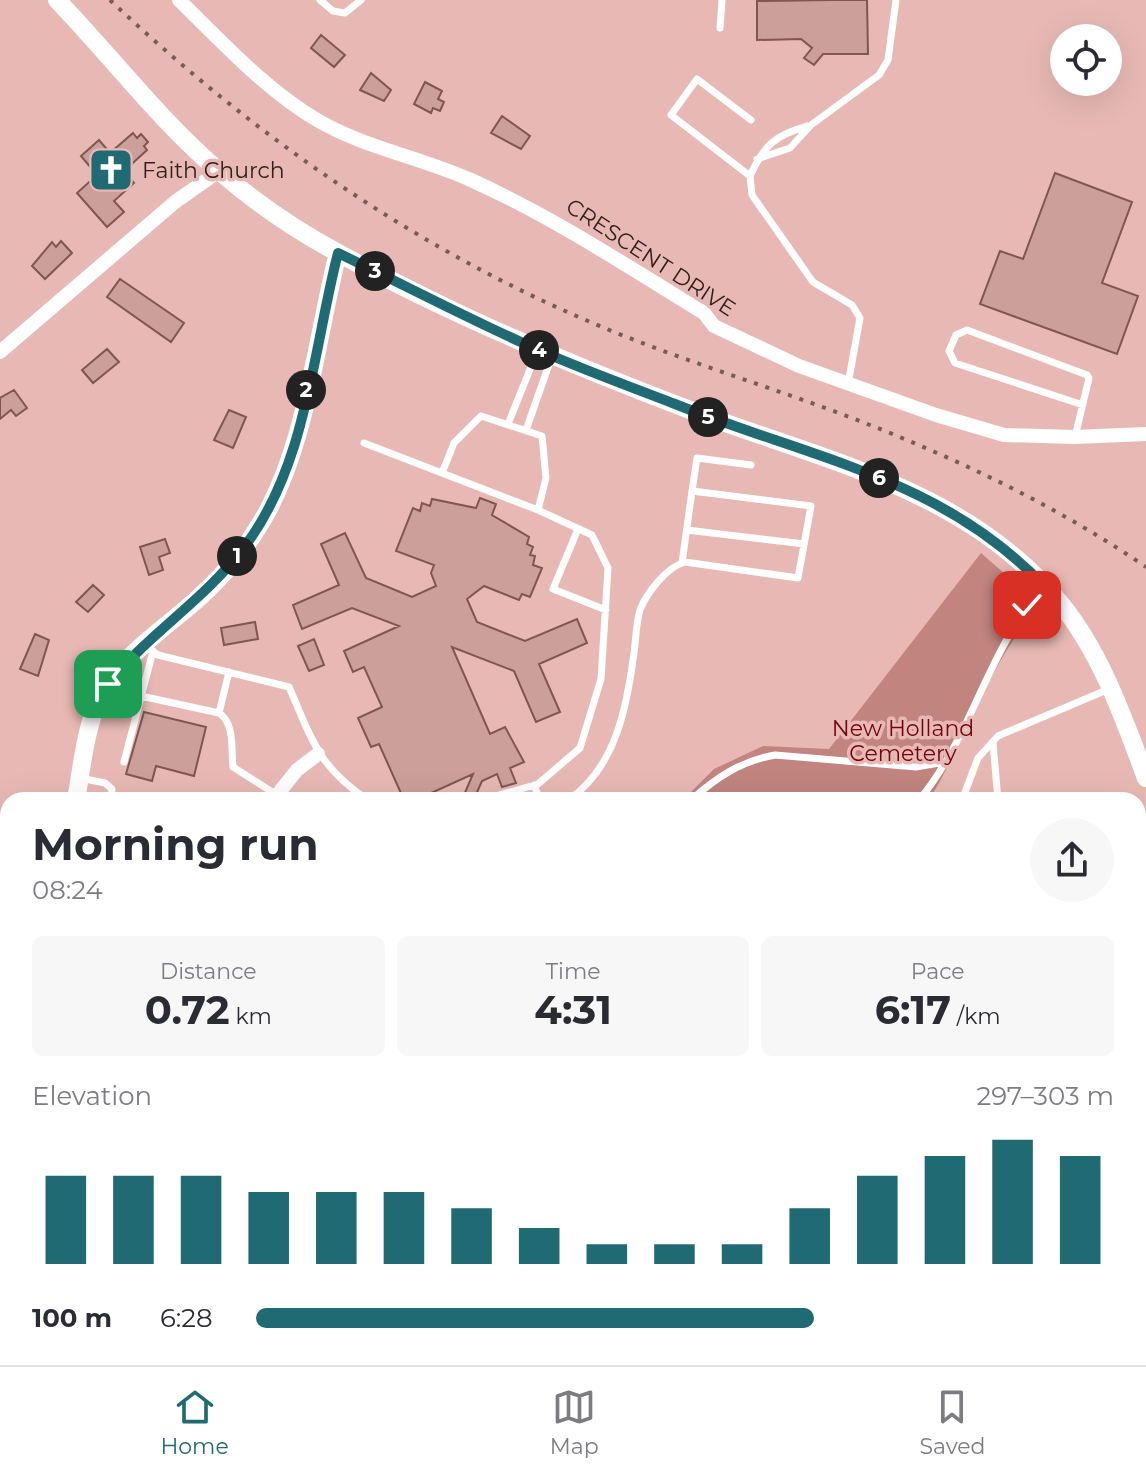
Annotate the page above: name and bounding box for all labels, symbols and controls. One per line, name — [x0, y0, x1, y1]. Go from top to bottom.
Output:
map controls — [1050, 24, 1122, 96]
button: locate — [1050, 24, 1122, 96]
church icon: Faith Church — [87, 146, 135, 194]
place label: Faith Church — [142, 157, 285, 184]
street label: CRESCENT DRIVE — [561, 193, 740, 322]
pin: 3 — [355, 251, 395, 291]
text: 3 — [368, 257, 382, 284]
pin: 4 — [519, 330, 559, 370]
text: 4 — [531, 336, 547, 363]
pin: 2 — [286, 370, 326, 410]
text: 2 — [300, 376, 312, 403]
pin: 5 — [688, 397, 728, 437]
text: 5 — [701, 403, 715, 430]
pin: 6 — [859, 458, 899, 498]
text: 6 — [872, 464, 886, 491]
pin: 1 — [217, 536, 257, 576]
text: 1 — [233, 542, 241, 569]
pin — [993, 571, 1061, 639]
icon: check — [1005, 583, 1049, 627]
pin — [74, 650, 142, 718]
icon: arrive — [86, 662, 130, 706]
park label: New Holland Cemetery — [832, 715, 974, 767]
text: Morning run — [32, 817, 319, 871]
button: share — [1030, 818, 1114, 902]
text: 08:24 — [32, 874, 103, 906]
text: Distance — [160, 958, 257, 985]
text: Time — [545, 958, 601, 985]
text: Pace — [911, 958, 965, 985]
text: 0.72 — [145, 985, 230, 1034]
text: 4:31 — [534, 985, 612, 1034]
text: 6:17 — [875, 985, 951, 1034]
text: km — [230, 1003, 272, 1030]
text: /km — [951, 1003, 1001, 1030]
text: Elevation — [32, 1080, 152, 1112]
text: 297–303 m — [976, 1080, 1114, 1112]
text: 100 m — [32, 1302, 112, 1334]
text: 6:28 — [160, 1302, 213, 1334]
tab: Home — [160, 1385, 229, 1460]
tab: Map — [550, 1385, 599, 1460]
tab: Saved — [919, 1385, 986, 1460]

